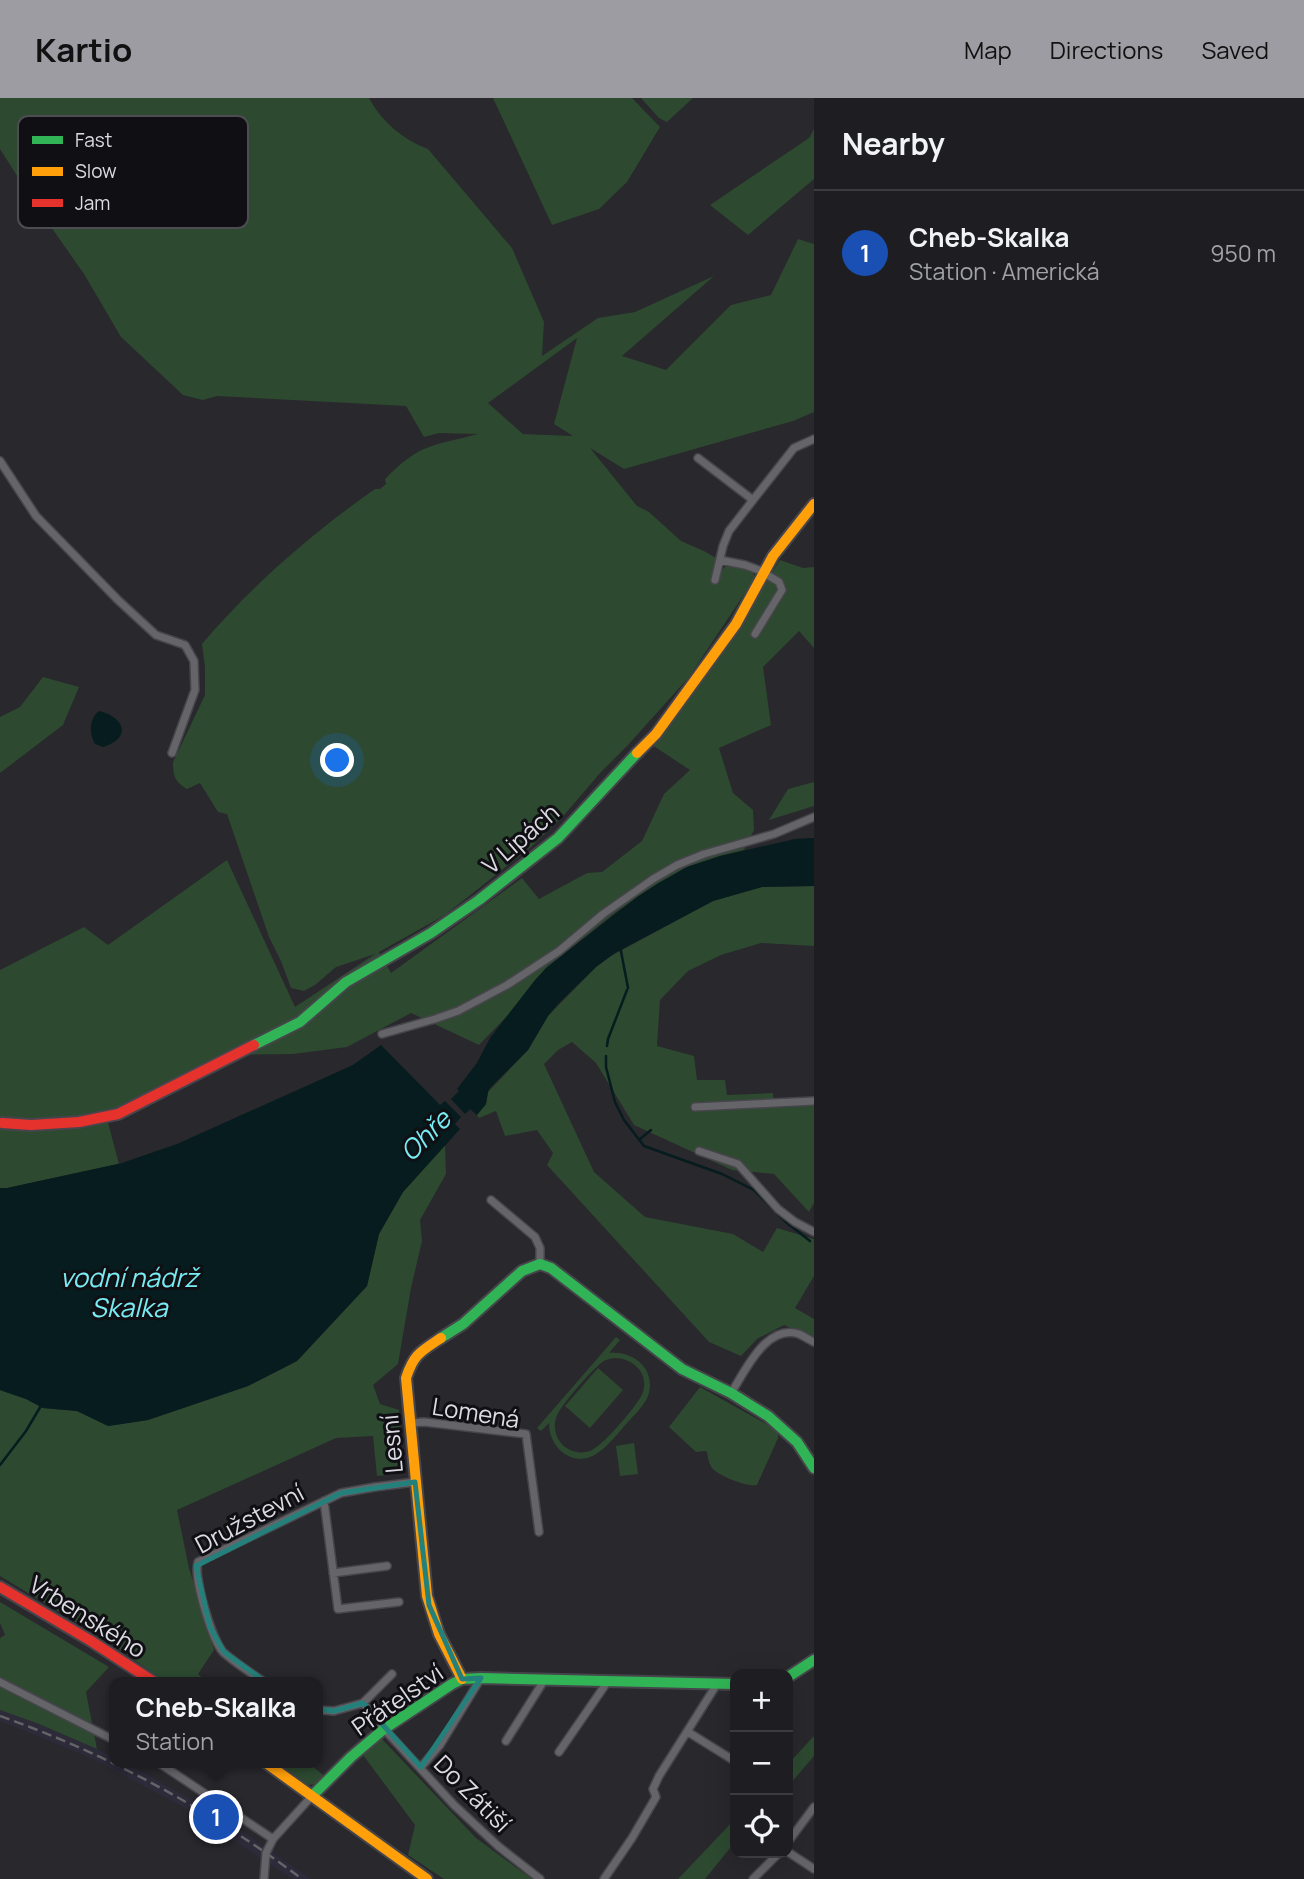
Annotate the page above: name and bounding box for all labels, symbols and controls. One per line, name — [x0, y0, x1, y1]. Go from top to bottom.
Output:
text: Kartio — [35, 27, 132, 72]
text: Map — [964, 33, 1012, 66]
text: Directions — [1050, 33, 1163, 66]
text: Saved — [1201, 33, 1269, 66]
legend — [18, 116, 248, 228]
text: Nearby — [842, 123, 945, 164]
text: Fast — [75, 127, 112, 153]
text: Slow — [75, 158, 117, 184]
text: Jam — [75, 190, 110, 216]
text: Cheb-Skalka — [909, 219, 1069, 255]
text: 1 — [860, 237, 870, 269]
text: 950 m — [1210, 237, 1276, 269]
text: Station · Americká — [909, 255, 1099, 287]
your location — [320, 743, 354, 777]
street label: V Lipách — [474, 795, 566, 881]
water label: Ohře — [392, 1100, 460, 1168]
water label: vodní nádrž Skalka — [60, 1259, 202, 1325]
street label: Lomená — [430, 1389, 522, 1435]
street label: Lesní — [372, 1413, 410, 1475]
street label: Družstevní — [189, 1475, 310, 1561]
street label: Vrbenského — [23, 1567, 153, 1665]
street label: Přátelství — [345, 1655, 450, 1743]
map controls — [730, 1669, 793, 1858]
button: + — [730, 1669, 793, 1732]
popup — [109, 1677, 323, 1768]
text: Cheb-Skalka — [136, 1689, 296, 1725]
text: Station — [136, 1725, 214, 1757]
button: − — [730, 1732, 793, 1795]
street label: Do Zátiší — [427, 1747, 519, 1839]
pin: 1 — [193, 1791, 239, 1843]
button: locate — [730, 1795, 793, 1858]

